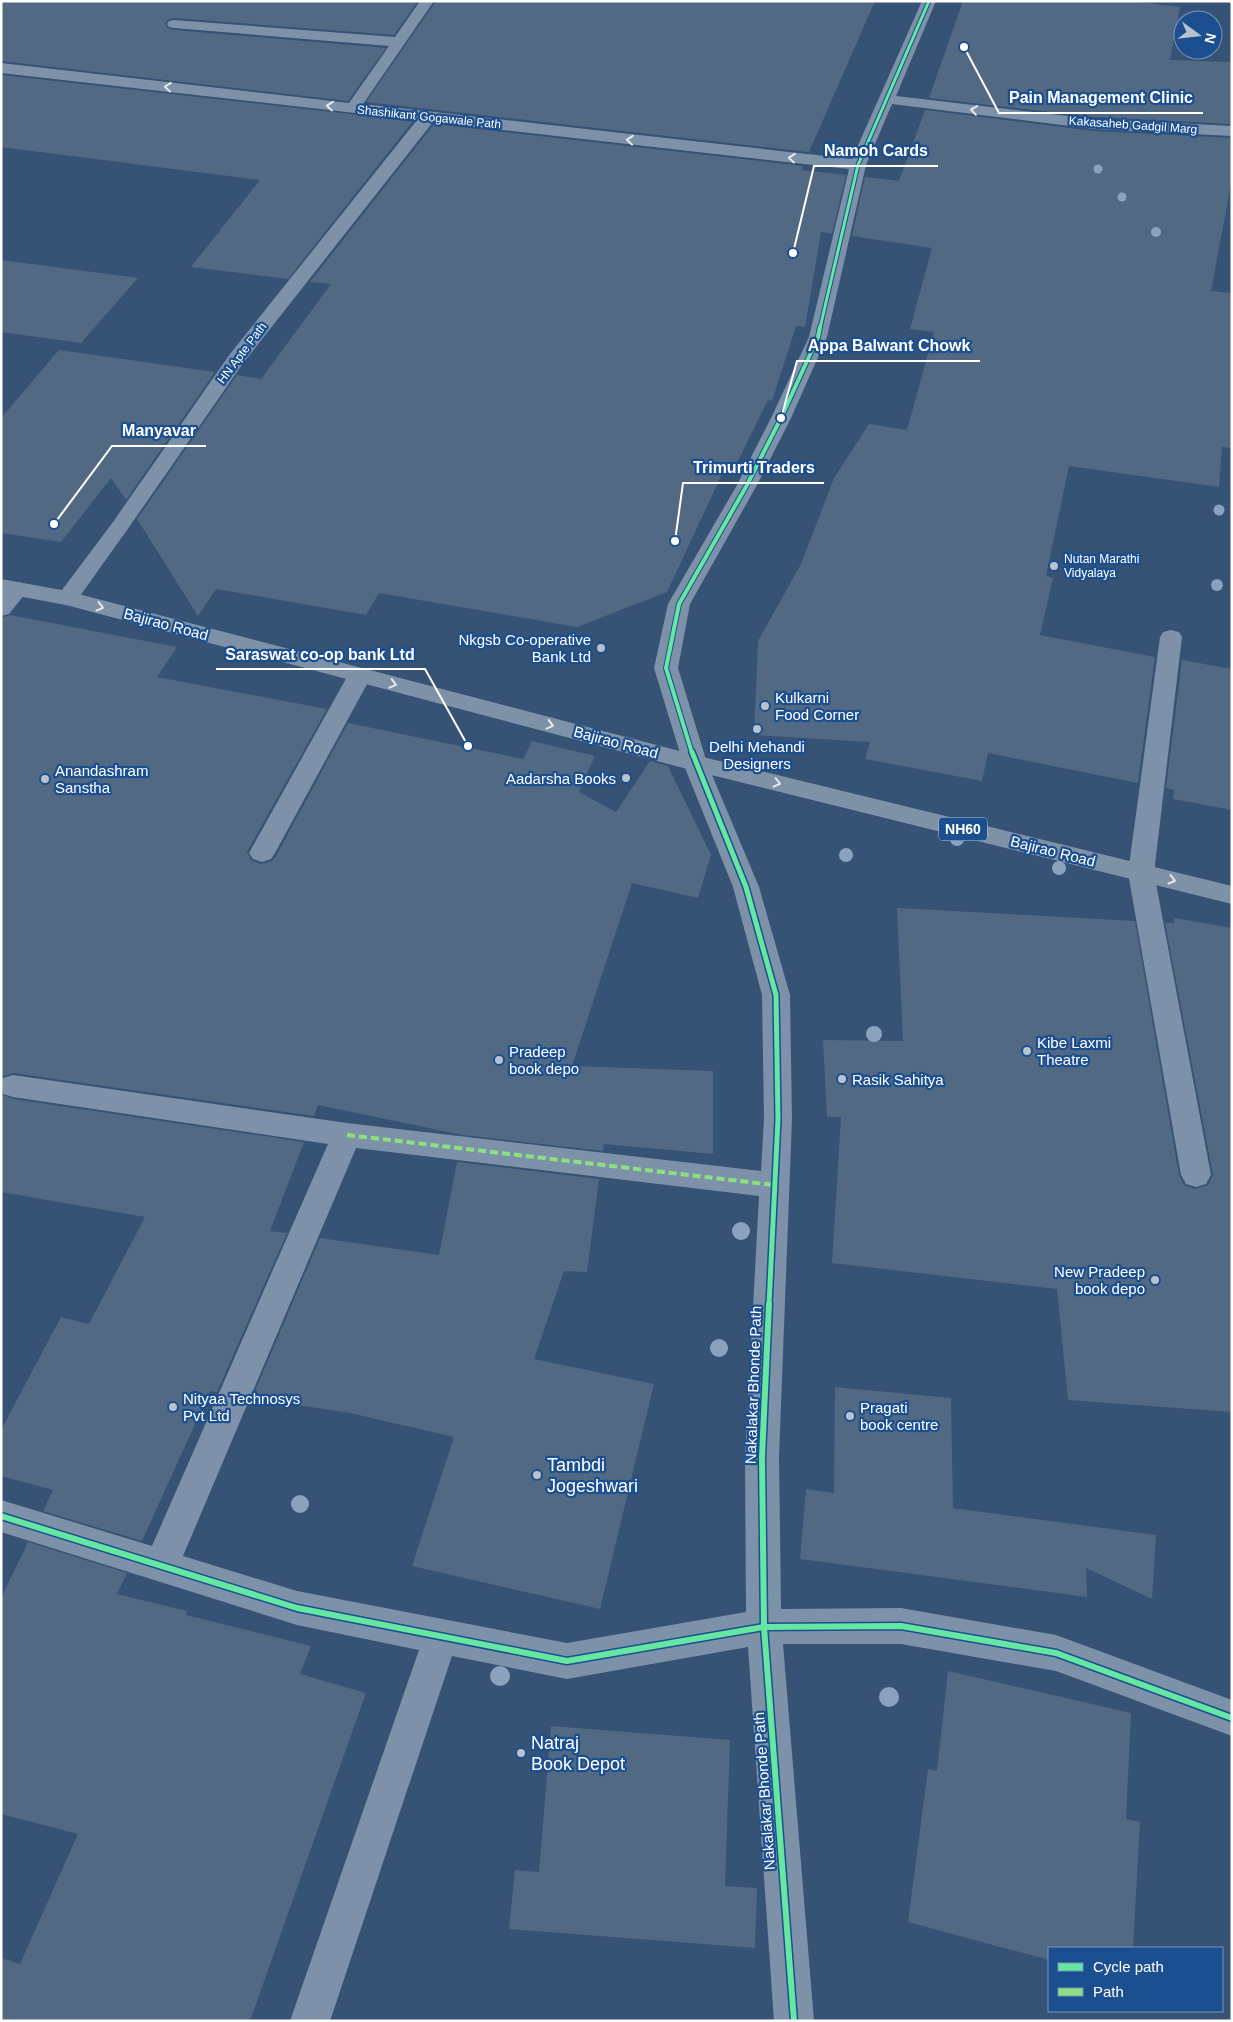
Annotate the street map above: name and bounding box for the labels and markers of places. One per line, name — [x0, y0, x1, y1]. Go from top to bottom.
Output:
callout: Pain Management Clinic — [999, 82, 1203, 113]
callout: Namoh Cards — [814, 135, 938, 166]
callout: Appa Balwant Chowk — [797, 330, 980, 361]
callout: Manyavar — [112, 415, 206, 446]
callout: Trimurti Traders — [683, 452, 824, 483]
place label: Nutan Marathi Vidyalaya — [1064, 552, 1139, 580]
marker: Nutan Marathi Vidyalaya — [1048, 560, 1060, 572]
place label: Nkgsb Co-operative Bank Ltd — [458, 631, 591, 665]
callout: Saraswat co-op bank Ltd — [216, 638, 425, 669]
marker: Nkgsb Co-operative Bank Ltd — [595, 642, 607, 654]
place label: Kulkarni Food Corner — [775, 689, 859, 723]
marker: Kulkarni Food Corner — [759, 700, 771, 712]
marker: Delhi Mehandi Designers — [751, 723, 763, 735]
place label: Delhi Mehandi Designers — [709, 738, 805, 772]
place label: Anandashram Sanstha — [55, 762, 148, 796]
place label: Aadarsha Books — [506, 770, 616, 787]
marker: Aadarsha Books — [620, 772, 632, 784]
marker: Anandashram Sanstha — [39, 773, 51, 785]
place label: Kibe Laxmi Theatre — [1037, 1034, 1111, 1068]
place label: Pradeep book depo — [509, 1043, 579, 1077]
marker: Kibe Laxmi Theatre — [1021, 1045, 1033, 1057]
marker: Pradeep book depo — [493, 1054, 505, 1066]
place label: Rasik Sahitya — [852, 1071, 944, 1088]
marker: Rasik Sahitya — [836, 1073, 848, 1085]
place label: New Pradeep book depo — [1054, 1263, 1145, 1297]
marker: New Pradeep book depo — [1149, 1274, 1161, 1286]
place label: Nityaa Technosys Pvt Ltd — [183, 1390, 300, 1424]
place label: Pragati book centre — [860, 1399, 938, 1433]
marker: Nityaa Technosys Pvt Ltd — [167, 1401, 179, 1413]
marker: Pragati book centre — [844, 1410, 856, 1422]
place label: Tambdi Jogeshwari — [547, 1455, 638, 1496]
marker: Tambdi Jogeshwari — [531, 1469, 543, 1481]
place label: Natraj Book Depot — [531, 1733, 625, 1774]
marker: Natraj Book Depot — [515, 1747, 527, 1759]

